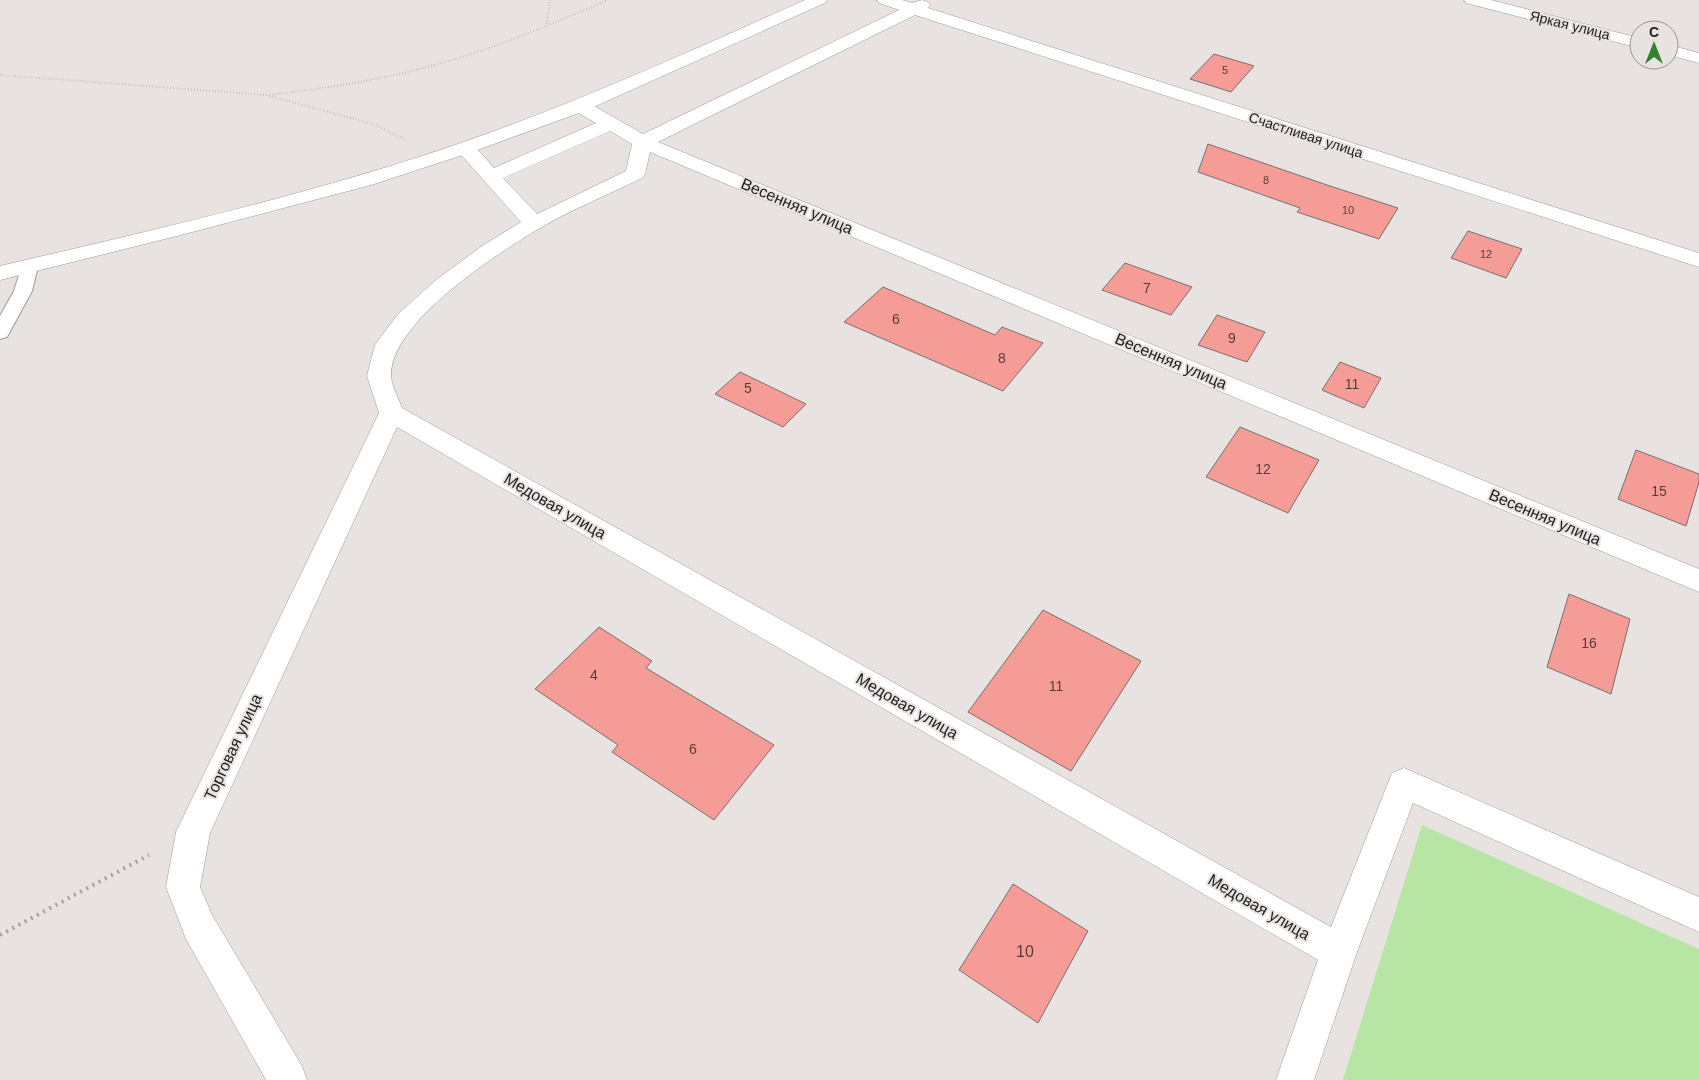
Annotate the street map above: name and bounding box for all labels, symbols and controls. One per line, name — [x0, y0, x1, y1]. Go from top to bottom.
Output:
street label: Яркая улица — [1528, 7, 1612, 43]
north arrow — [1629, 20, 1679, 70]
text: С — [1649, 24, 1659, 40]
house number: 5 — [1222, 64, 1228, 76]
street label: Счастливая улица — [1247, 109, 1365, 161]
house number: 8 — [1263, 174, 1269, 186]
street label: Весенняя улица — [738, 175, 856, 237]
house number: 10 — [1342, 204, 1354, 216]
house number: 12 — [1480, 248, 1492, 260]
house number: 7 — [1143, 280, 1151, 296]
house number: 6 — [892, 311, 900, 327]
street label: Весенняя улица — [1112, 330, 1230, 392]
house number: 9 — [1228, 330, 1236, 346]
house number: 8 — [998, 350, 1006, 366]
house number: 11 — [1345, 376, 1359, 392]
house number: 5 — [744, 380, 752, 396]
house number: 12 — [1255, 461, 1271, 477]
street label: Медовая улица — [501, 470, 609, 542]
house number: 15 — [1651, 483, 1667, 499]
street label: Весенняя улица — [1486, 486, 1604, 548]
house number: 16 — [1581, 635, 1597, 651]
house number: 4 — [590, 667, 598, 683]
street label: Медовая улица — [853, 670, 961, 742]
house number: 11 — [1049, 678, 1063, 694]
street label: Торговая улица — [201, 691, 265, 803]
house number: 6 — [689, 741, 697, 757]
street label: Медовая улица — [1205, 871, 1313, 943]
house number: 10 — [1016, 943, 1034, 960]

